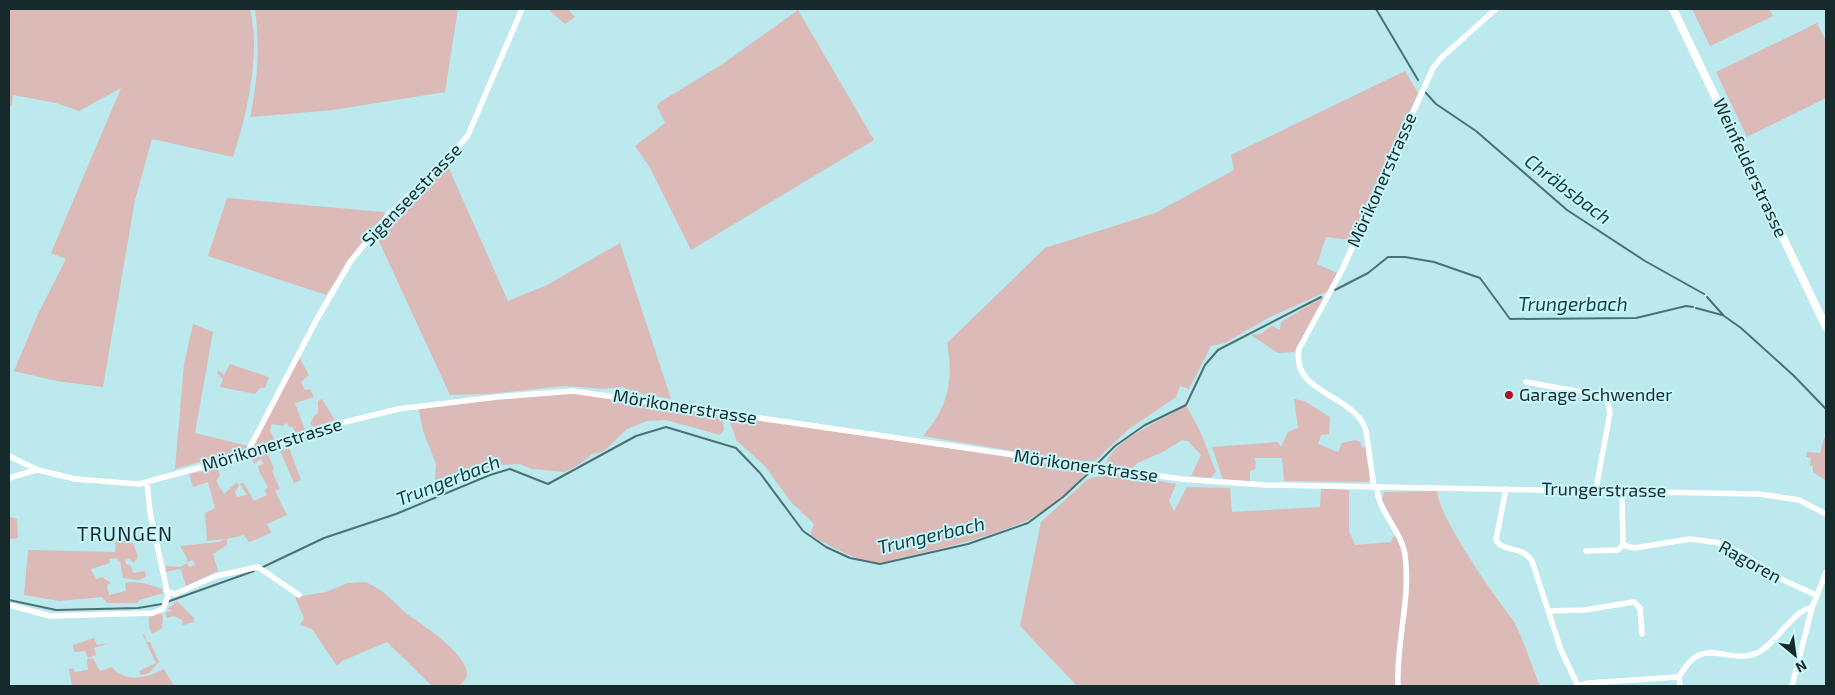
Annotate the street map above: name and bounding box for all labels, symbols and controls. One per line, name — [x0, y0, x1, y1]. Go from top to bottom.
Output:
street label: Weinfelderstrasse — [1709, 94, 1793, 241]
street label: Mörikonerstrasse — [1342, 109, 1421, 250]
street label: Sigenseestrasse — [357, 138, 466, 250]
water label: Chräbsbach — [1520, 149, 1616, 229]
water label: Trungerbach — [1518, 292, 1628, 315]
place label: Garage Schwender — [1519, 383, 1672, 405]
street label: Mörikonerstrasse — [612, 384, 759, 428]
marker: Garage Schwender — [1503, 389, 1515, 401]
street label: Mörikonerstrasse — [199, 412, 344, 476]
street label: Mörikonerstrasse — [1013, 444, 1160, 486]
water label: Trungerbach — [393, 449, 503, 510]
street label: Trungerstrasse — [1542, 477, 1667, 501]
water label: Trungerbach — [875, 511, 987, 558]
district label: TRUNGEN — [77, 521, 173, 545]
street label: Ragoren — [1715, 535, 1786, 587]
north arrow — [1770, 630, 1820, 680]
text: N — [1793, 657, 1810, 677]

